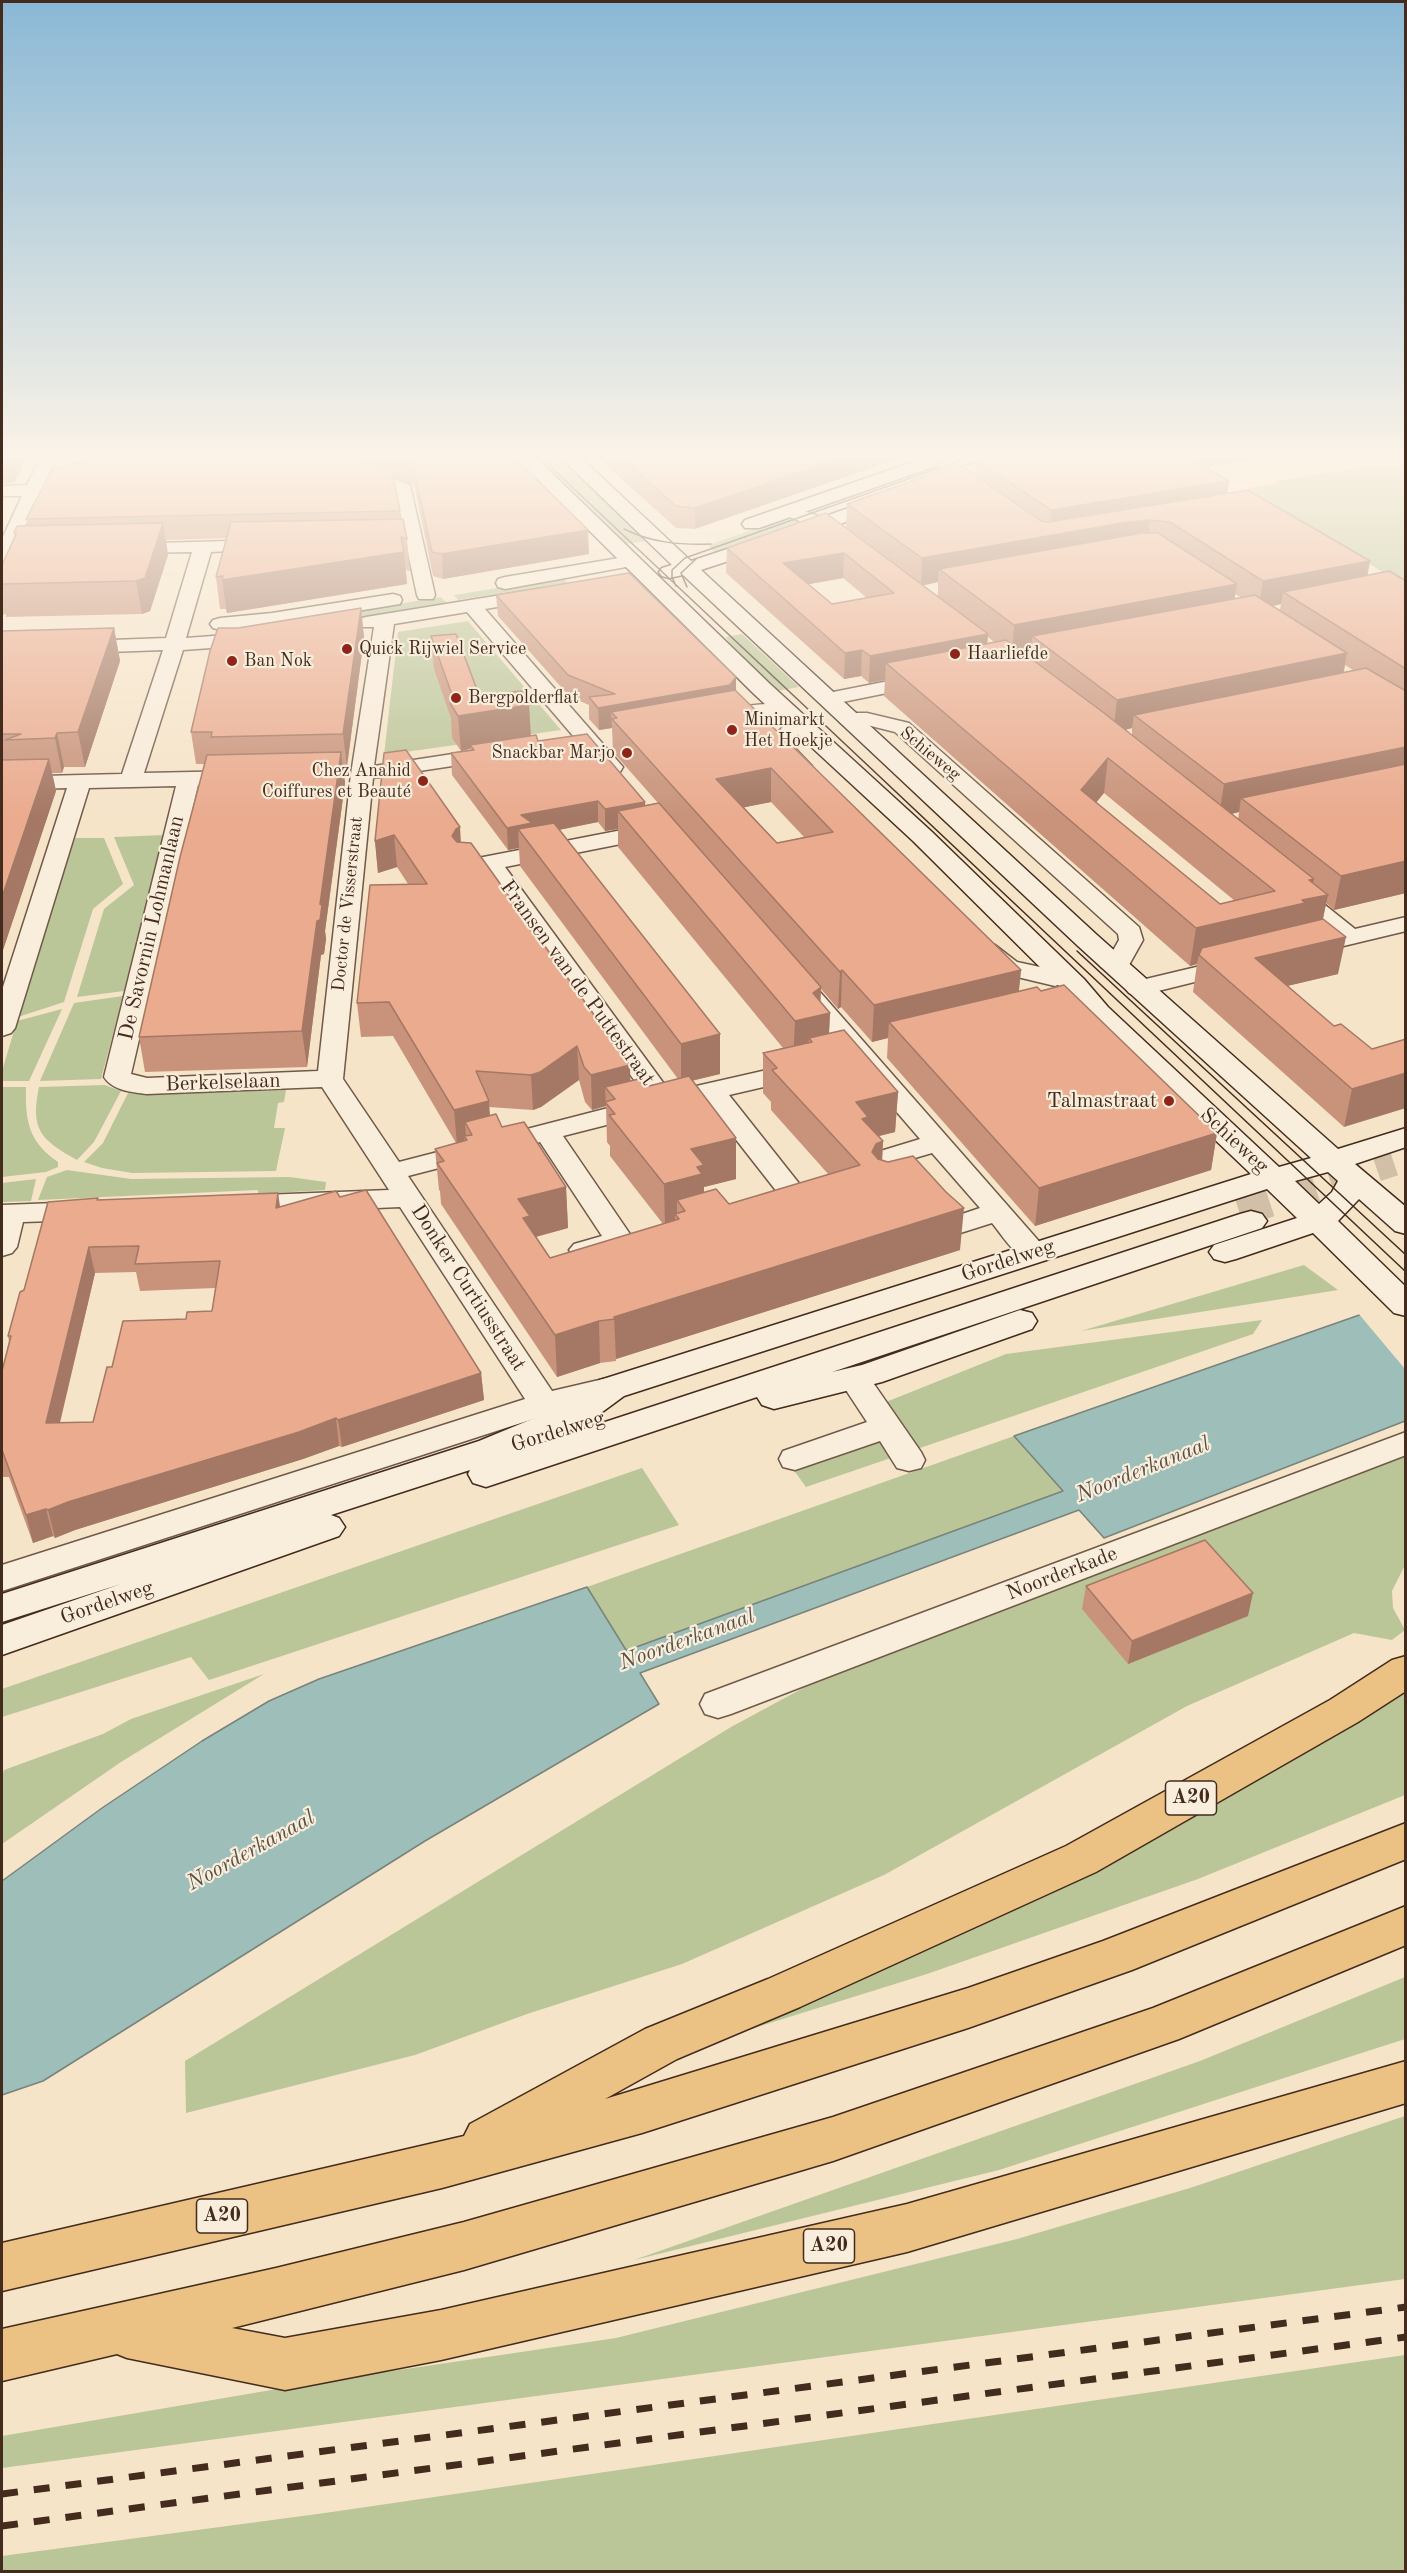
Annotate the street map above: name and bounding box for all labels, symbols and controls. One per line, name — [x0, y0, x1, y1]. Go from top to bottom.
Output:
place label: Quick Rijwiel Service — [359, 638, 526, 660]
marker: Quick Rijwiel Service — [340, 642, 354, 656]
place label: Haarliefde — [967, 643, 1048, 665]
marker: Haarliefde — [948, 647, 962, 661]
place label: Ban Nok — [244, 650, 312, 672]
marker: Ban Nok — [225, 654, 239, 668]
place label: Bergpolderflat — [468, 687, 579, 709]
marker: Bergpolderflat — [449, 691, 463, 705]
place label: Minimarkt Het Hoekje — [744, 709, 833, 752]
street label: Schieweg — [895, 722, 965, 786]
marker: Minimarkt Het Hoekje — [725, 723, 739, 737]
place label: Snackbar Marjo — [491, 742, 615, 764]
marker: Snackbar Marjo — [620, 746, 634, 760]
place label: Chez Anahid Coiffures et Beauté — [262, 760, 411, 802]
marker: Chez Anahid Coiffures et Beauté — [416, 774, 430, 788]
street label: De Savornin Lohmanlaan — [114, 813, 190, 1043]
street label: Doctor de Visserstraat — [328, 815, 368, 993]
street label: Fransen van de Puttestraat — [494, 875, 660, 1091]
street label: Berkelselaan — [165, 1068, 281, 1098]
place label: Talmastraat — [1047, 1088, 1157, 1114]
marker: Talmastraat — [1162, 1094, 1176, 1108]
street label: Schieweg — [1194, 1103, 1274, 1179]
street label: Donker Curtiusstraat — [405, 1200, 531, 1376]
street label: Gordelweg — [958, 1234, 1058, 1288]
street label: Gordelweg — [508, 1406, 608, 1458]
water label: Noorderkanaal — [1072, 1431, 1214, 1509]
street label: Noorderkade — [1003, 1541, 1121, 1607]
street label: Gordelweg — [57, 1575, 157, 1631]
water label: Noorderkanaal — [616, 1603, 758, 1677]
road number: A20 — [1166, 1781, 1216, 1815]
water label: Noorderkanaal — [182, 1805, 320, 1897]
road number: A20 — [196, 2199, 248, 2233]
road number: A20 — [804, 2229, 854, 2263]

